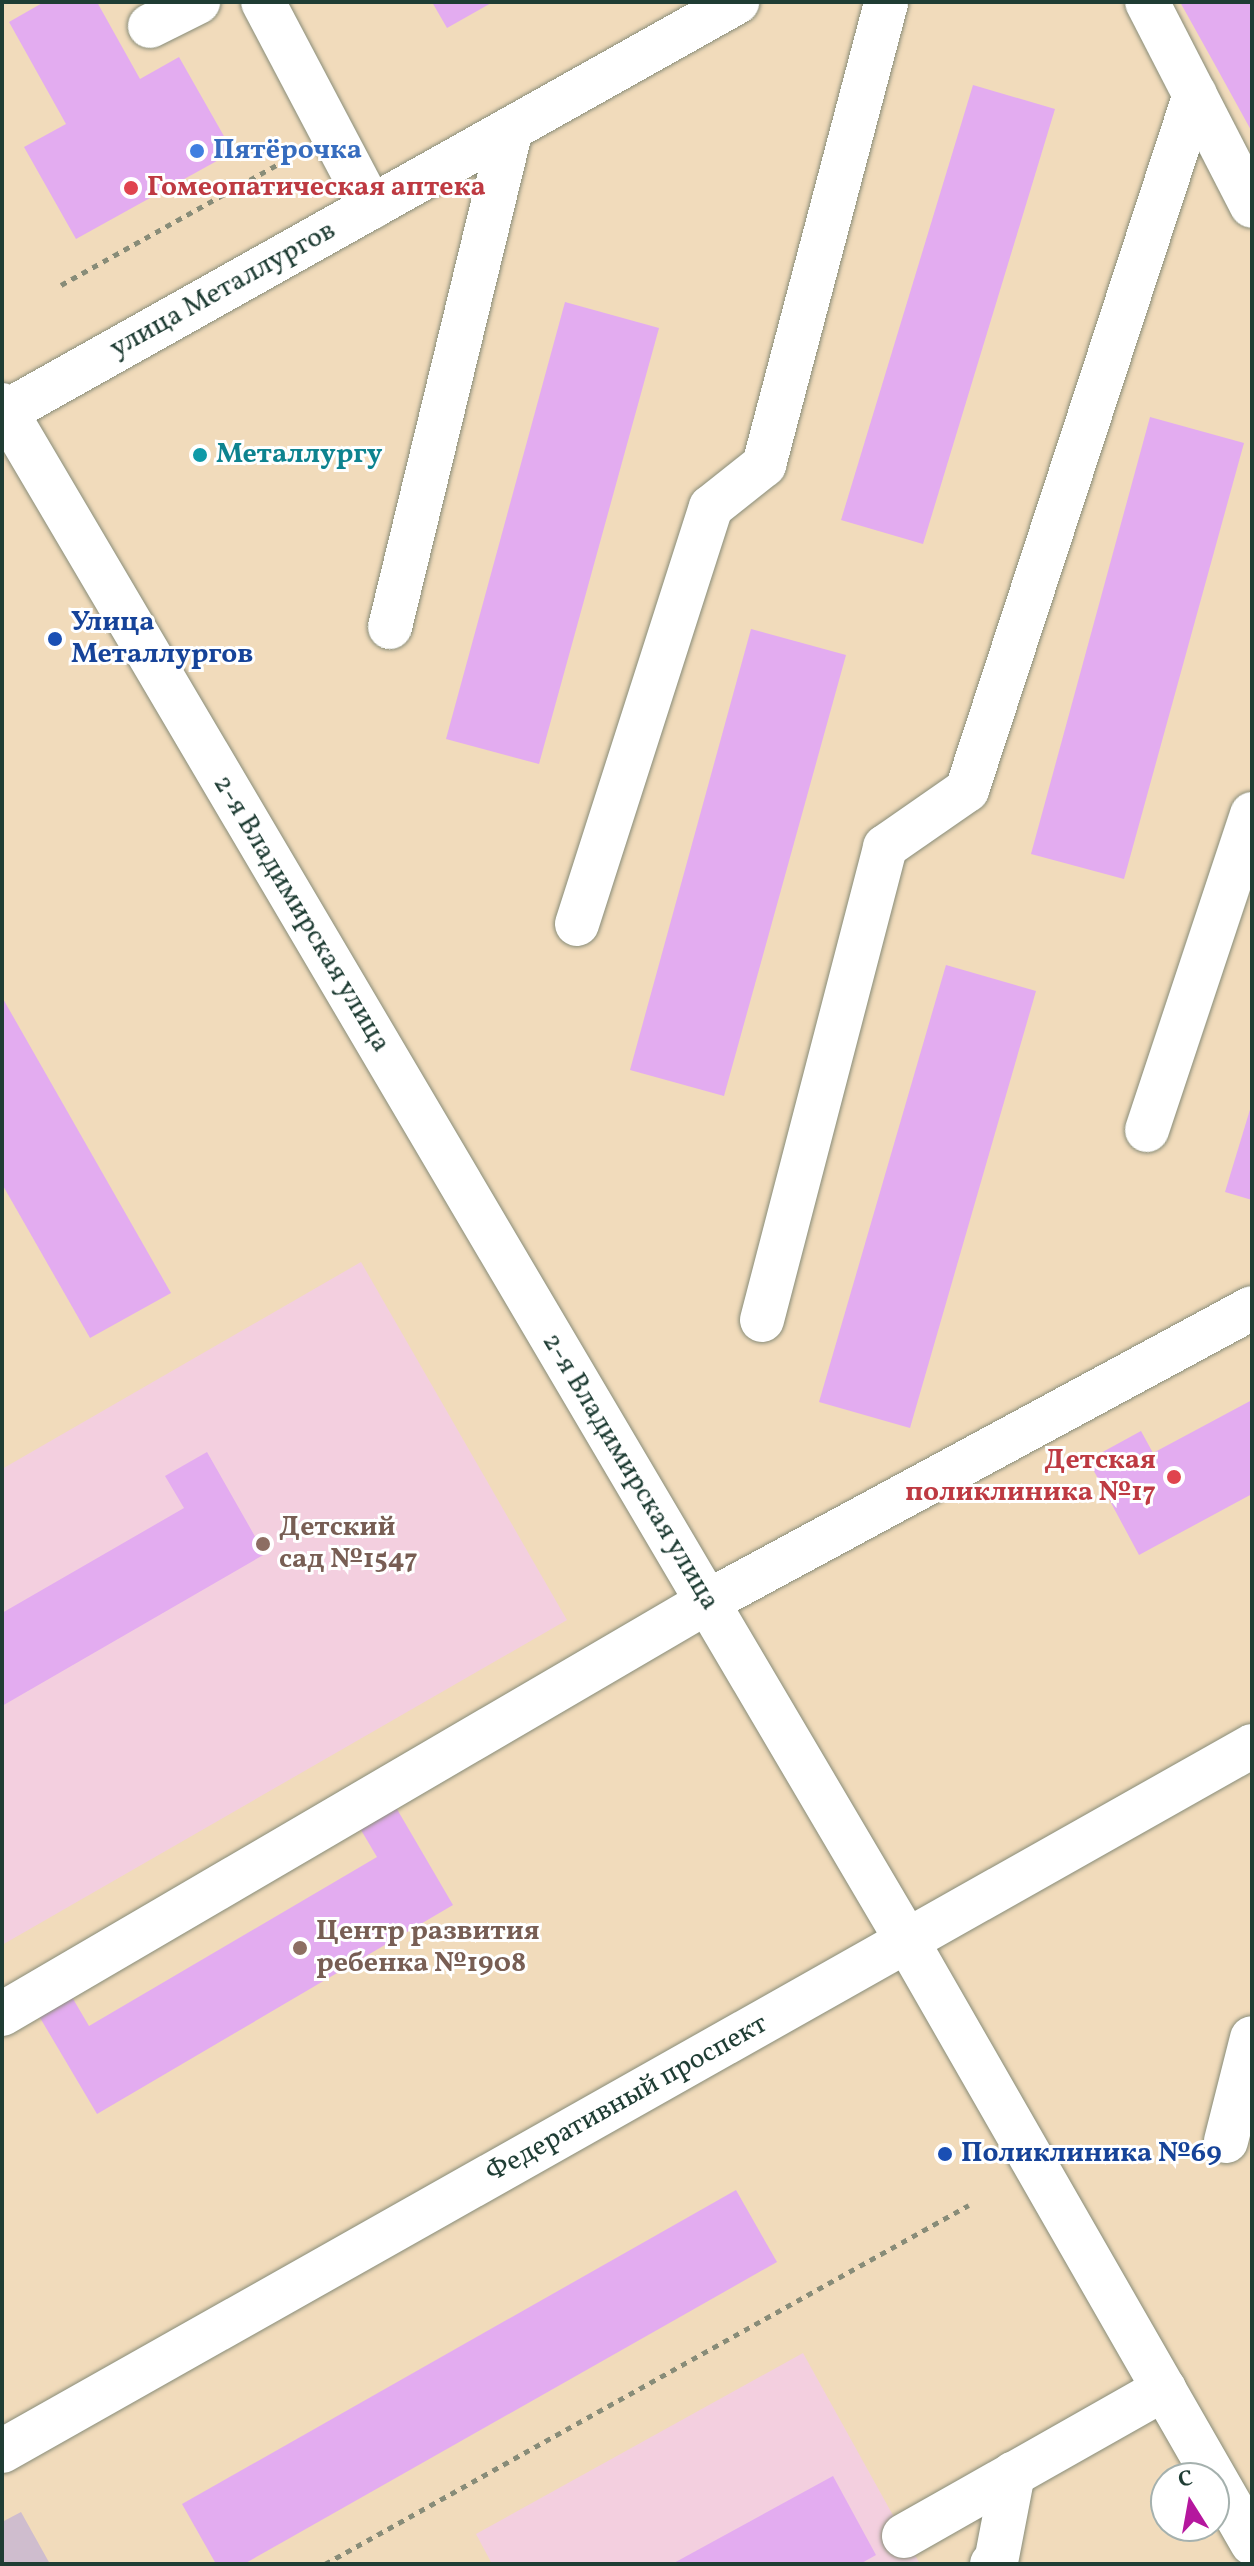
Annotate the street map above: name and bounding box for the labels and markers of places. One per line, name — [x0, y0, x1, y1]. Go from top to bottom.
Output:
place label: Пятёрочка — [213, 134, 362, 168]
marker: Пятёрочка — [188, 142, 206, 160]
place label: Гомеопатическая аптека — [147, 171, 486, 205]
marker: Гомеопатическая аптека — [122, 179, 140, 197]
place label: Металлургу — [216, 438, 382, 472]
marker: Металлургу — [191, 446, 209, 464]
place label: Улица Металлургов — [71, 606, 253, 672]
marker: Улица Металлургов — [46, 630, 64, 648]
place label: Детская поликлиника №17 — [905, 1444, 1156, 1510]
marker: Детская поликлиника №17 — [1163, 1466, 1185, 1488]
place label: Детский сад №1547 — [279, 1511, 418, 1577]
marker: Детский сад №1547 — [254, 1535, 272, 1553]
place label: Центр развития ребенка №1908 — [316, 1915, 540, 1981]
marker: Центр развития ребенка №1908 — [291, 1939, 309, 1957]
place label: Поликлиника №69 — [961, 2137, 1222, 2171]
marker: Поликлиника №69 — [936, 2145, 954, 2163]

